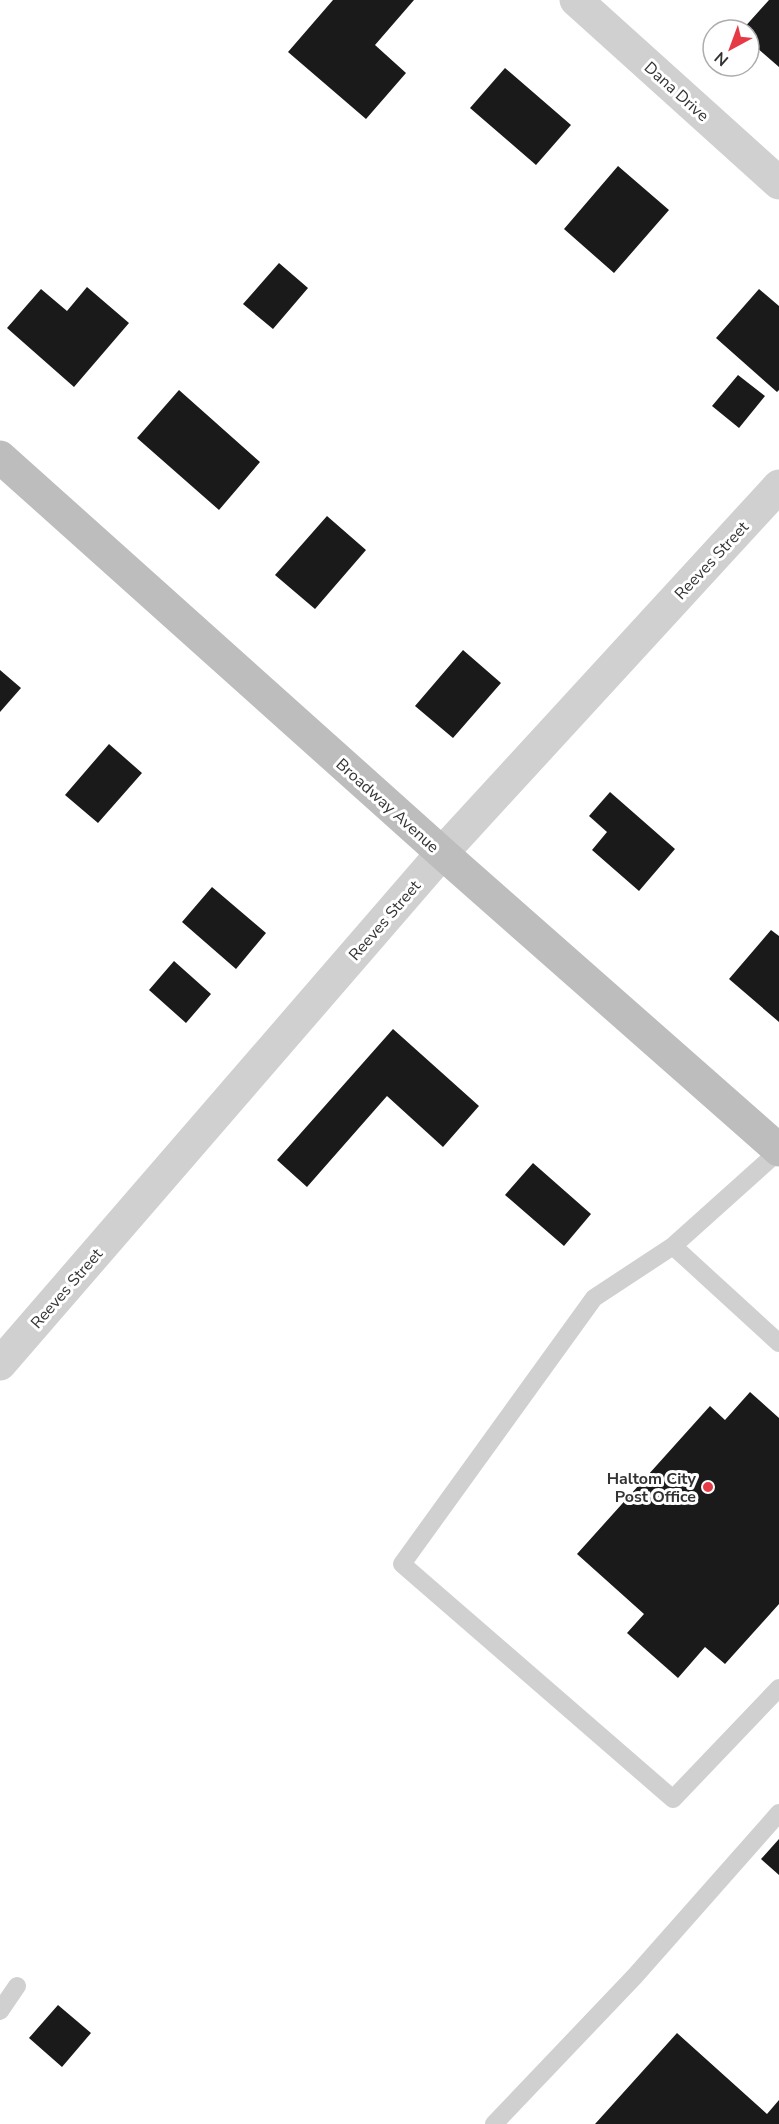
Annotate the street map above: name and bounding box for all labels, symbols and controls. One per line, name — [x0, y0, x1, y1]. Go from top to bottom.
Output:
north arrow — [701, 18, 761, 78]
text: N — [710, 46, 734, 71]
street label: Dana Drive — [639, 57, 713, 127]
street label: Reeves Street — [670, 516, 754, 605]
street label: Broadway Avenue — [331, 754, 444, 858]
street label: Reeves Street — [344, 876, 426, 965]
street label: Reeves Street — [26, 1244, 108, 1333]
place label: Haltom City Post Office — [607, 1468, 697, 1508]
marker: Haltom City Post Office — [701, 1480, 715, 1494]

